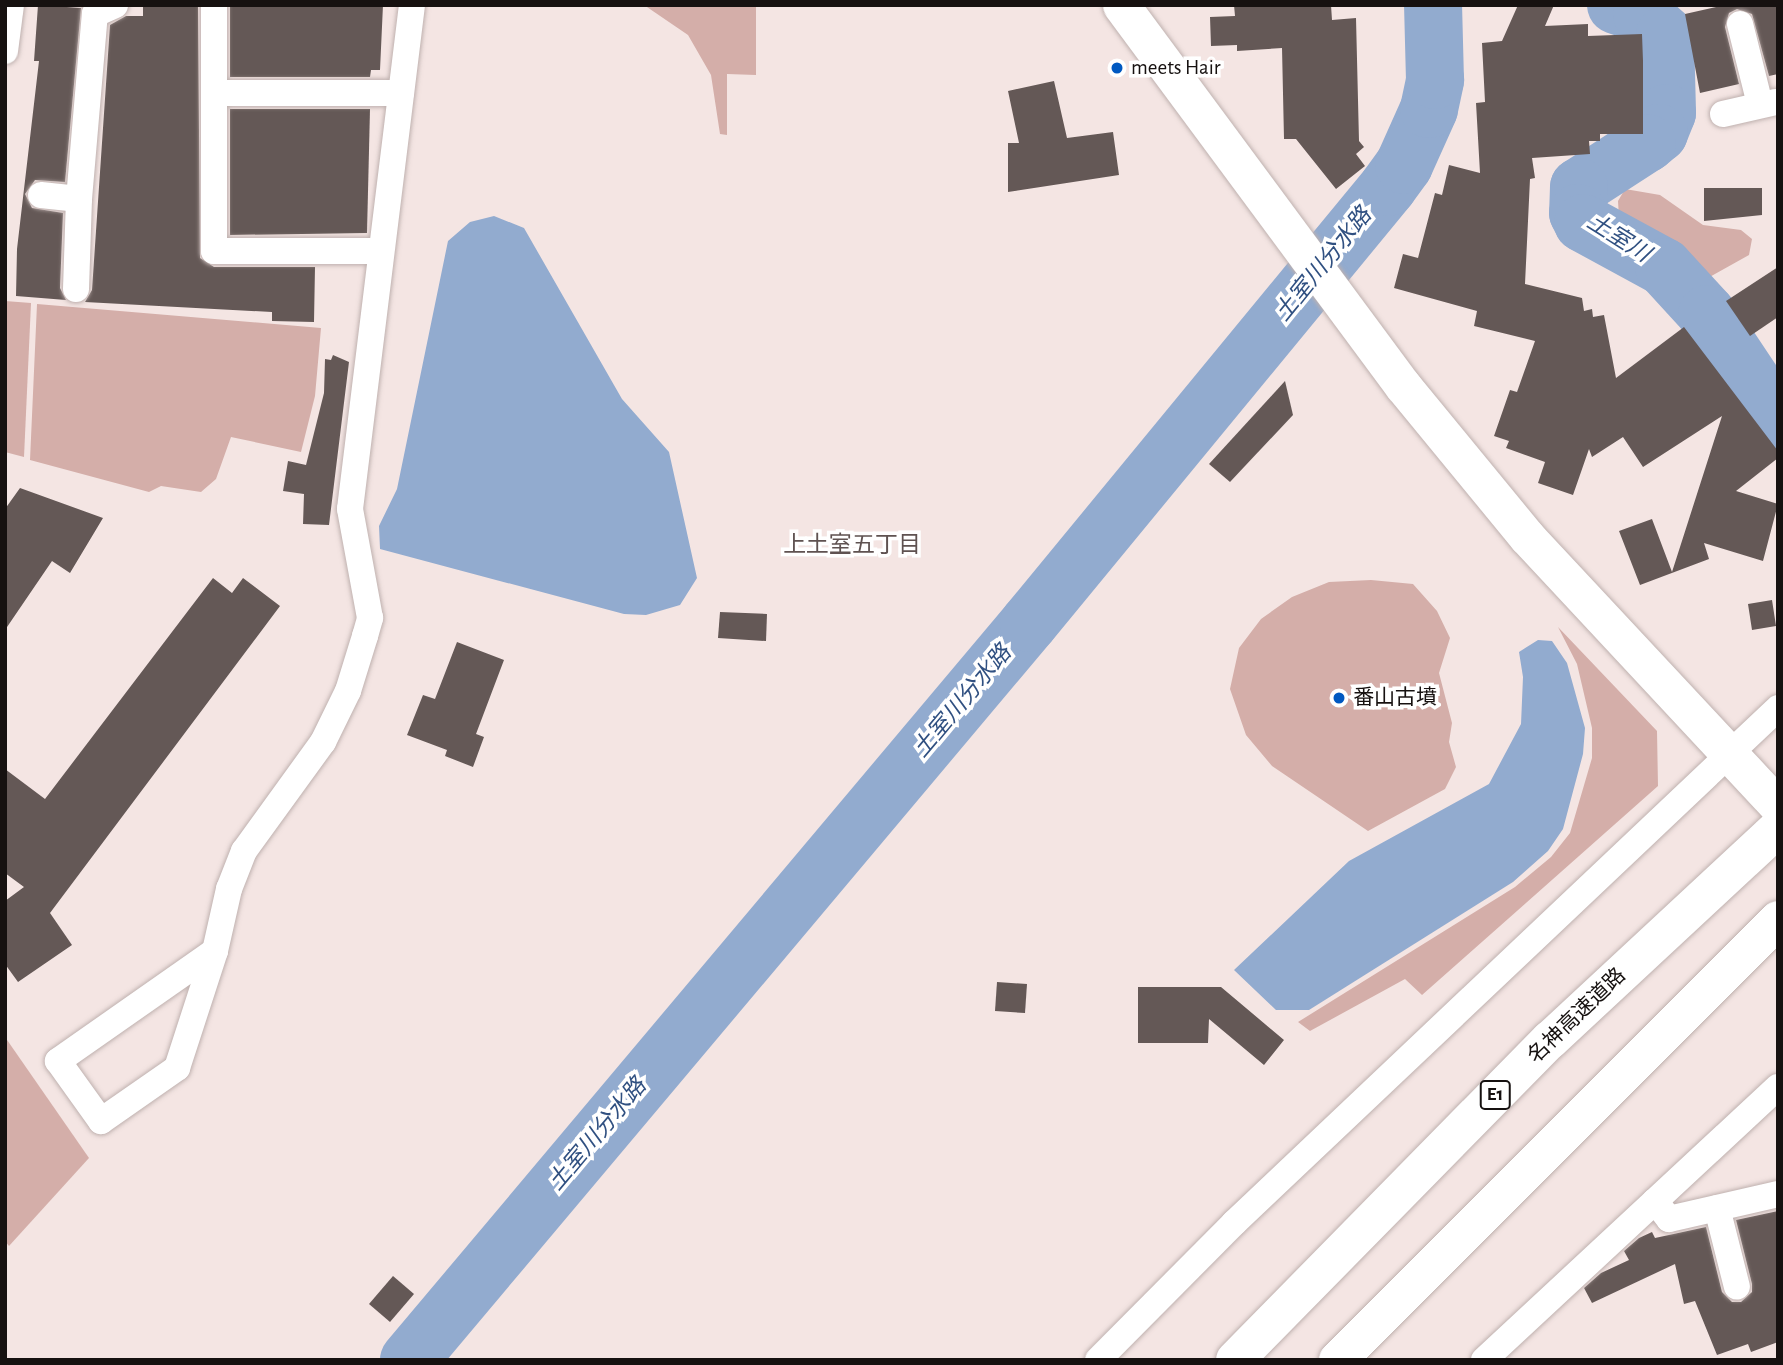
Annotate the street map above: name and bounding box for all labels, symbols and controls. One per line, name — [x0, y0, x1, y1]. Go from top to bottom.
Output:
place label: meets Hair — [1131, 55, 1221, 81]
marker: meets Hair — [1109, 60, 1125, 76]
water label: 土室川分水路 — [1270, 203, 1378, 327]
water label: 土室川 — [1581, 209, 1655, 269]
district label: 上土室五丁目 — [783, 532, 921, 560]
water label: 土室川分水路 — [908, 640, 1018, 764]
place label: 番山古墳 — [1353, 685, 1437, 711]
marker: 番山古墳 — [1331, 690, 1347, 706]
street label: 名神高速道路 — [1523, 963, 1631, 1069]
water label: 土室川分水路 — [543, 1073, 653, 1197]
road number: E1 — [1479, 1079, 1511, 1110]

